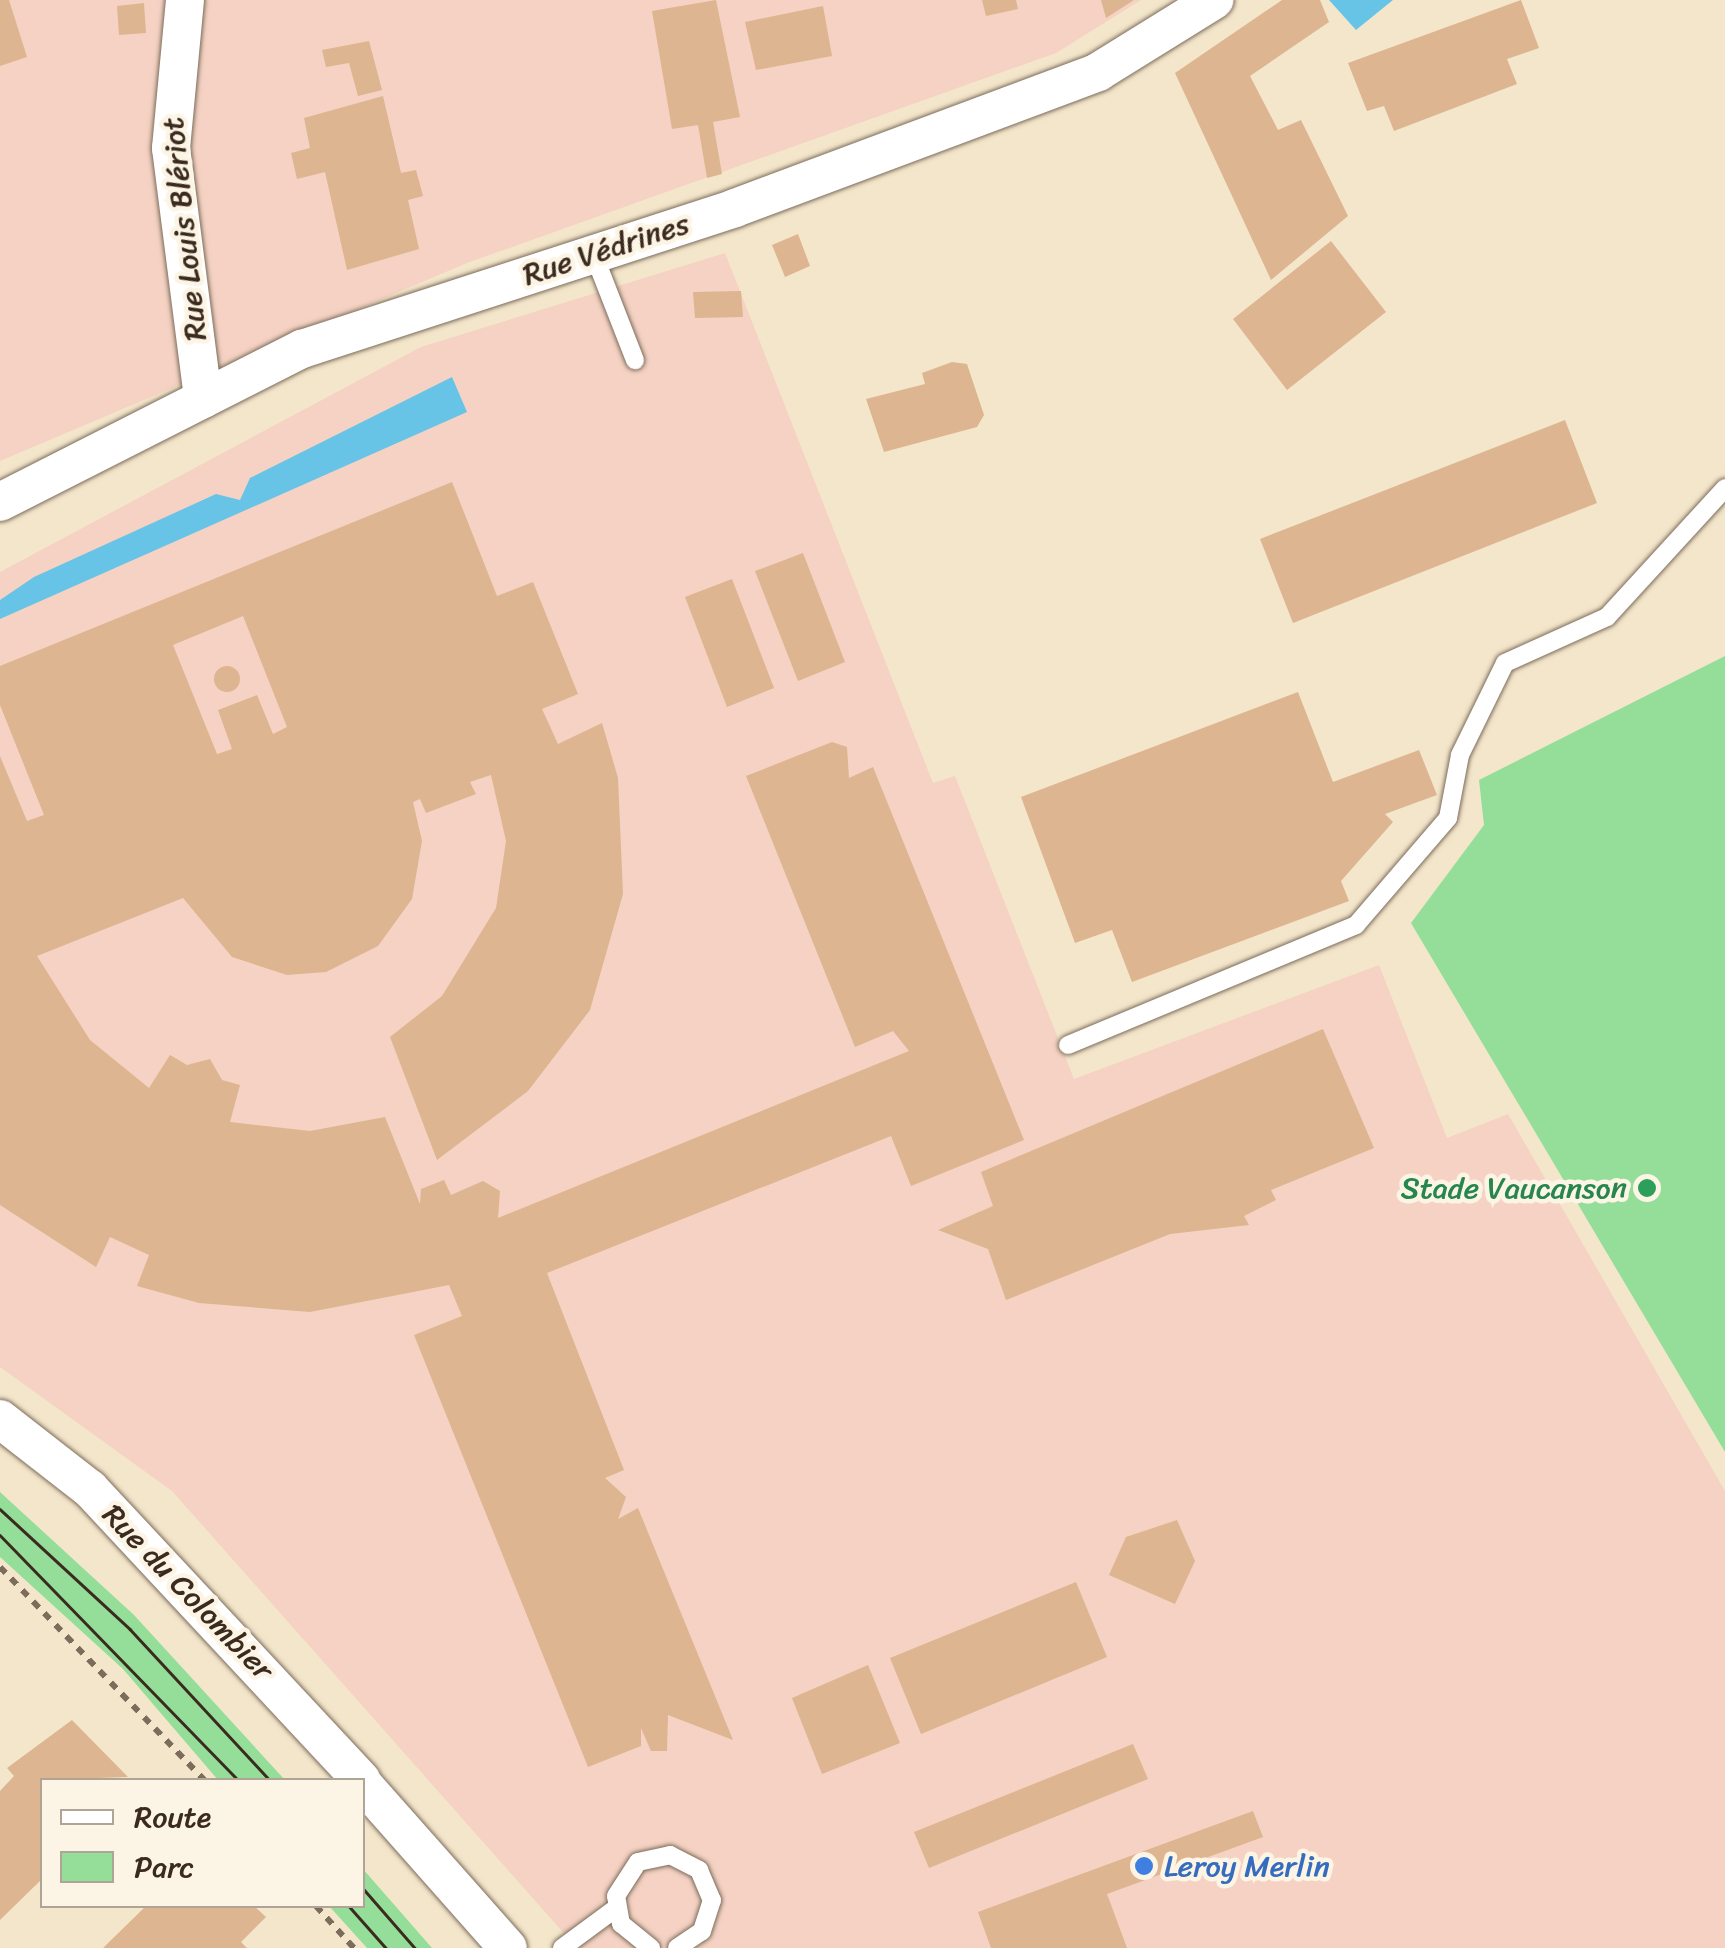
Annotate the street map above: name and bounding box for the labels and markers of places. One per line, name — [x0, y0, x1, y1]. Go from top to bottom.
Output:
place label: Stade Vaucanson — [1404, 1170, 1627, 1206]
marker: Stade Vaucanson — [1636, 1177, 1658, 1199]
place label: Leroy Merlin — [1164, 1848, 1330, 1884]
marker: Leroy Merlin — [1133, 1855, 1155, 1877]

